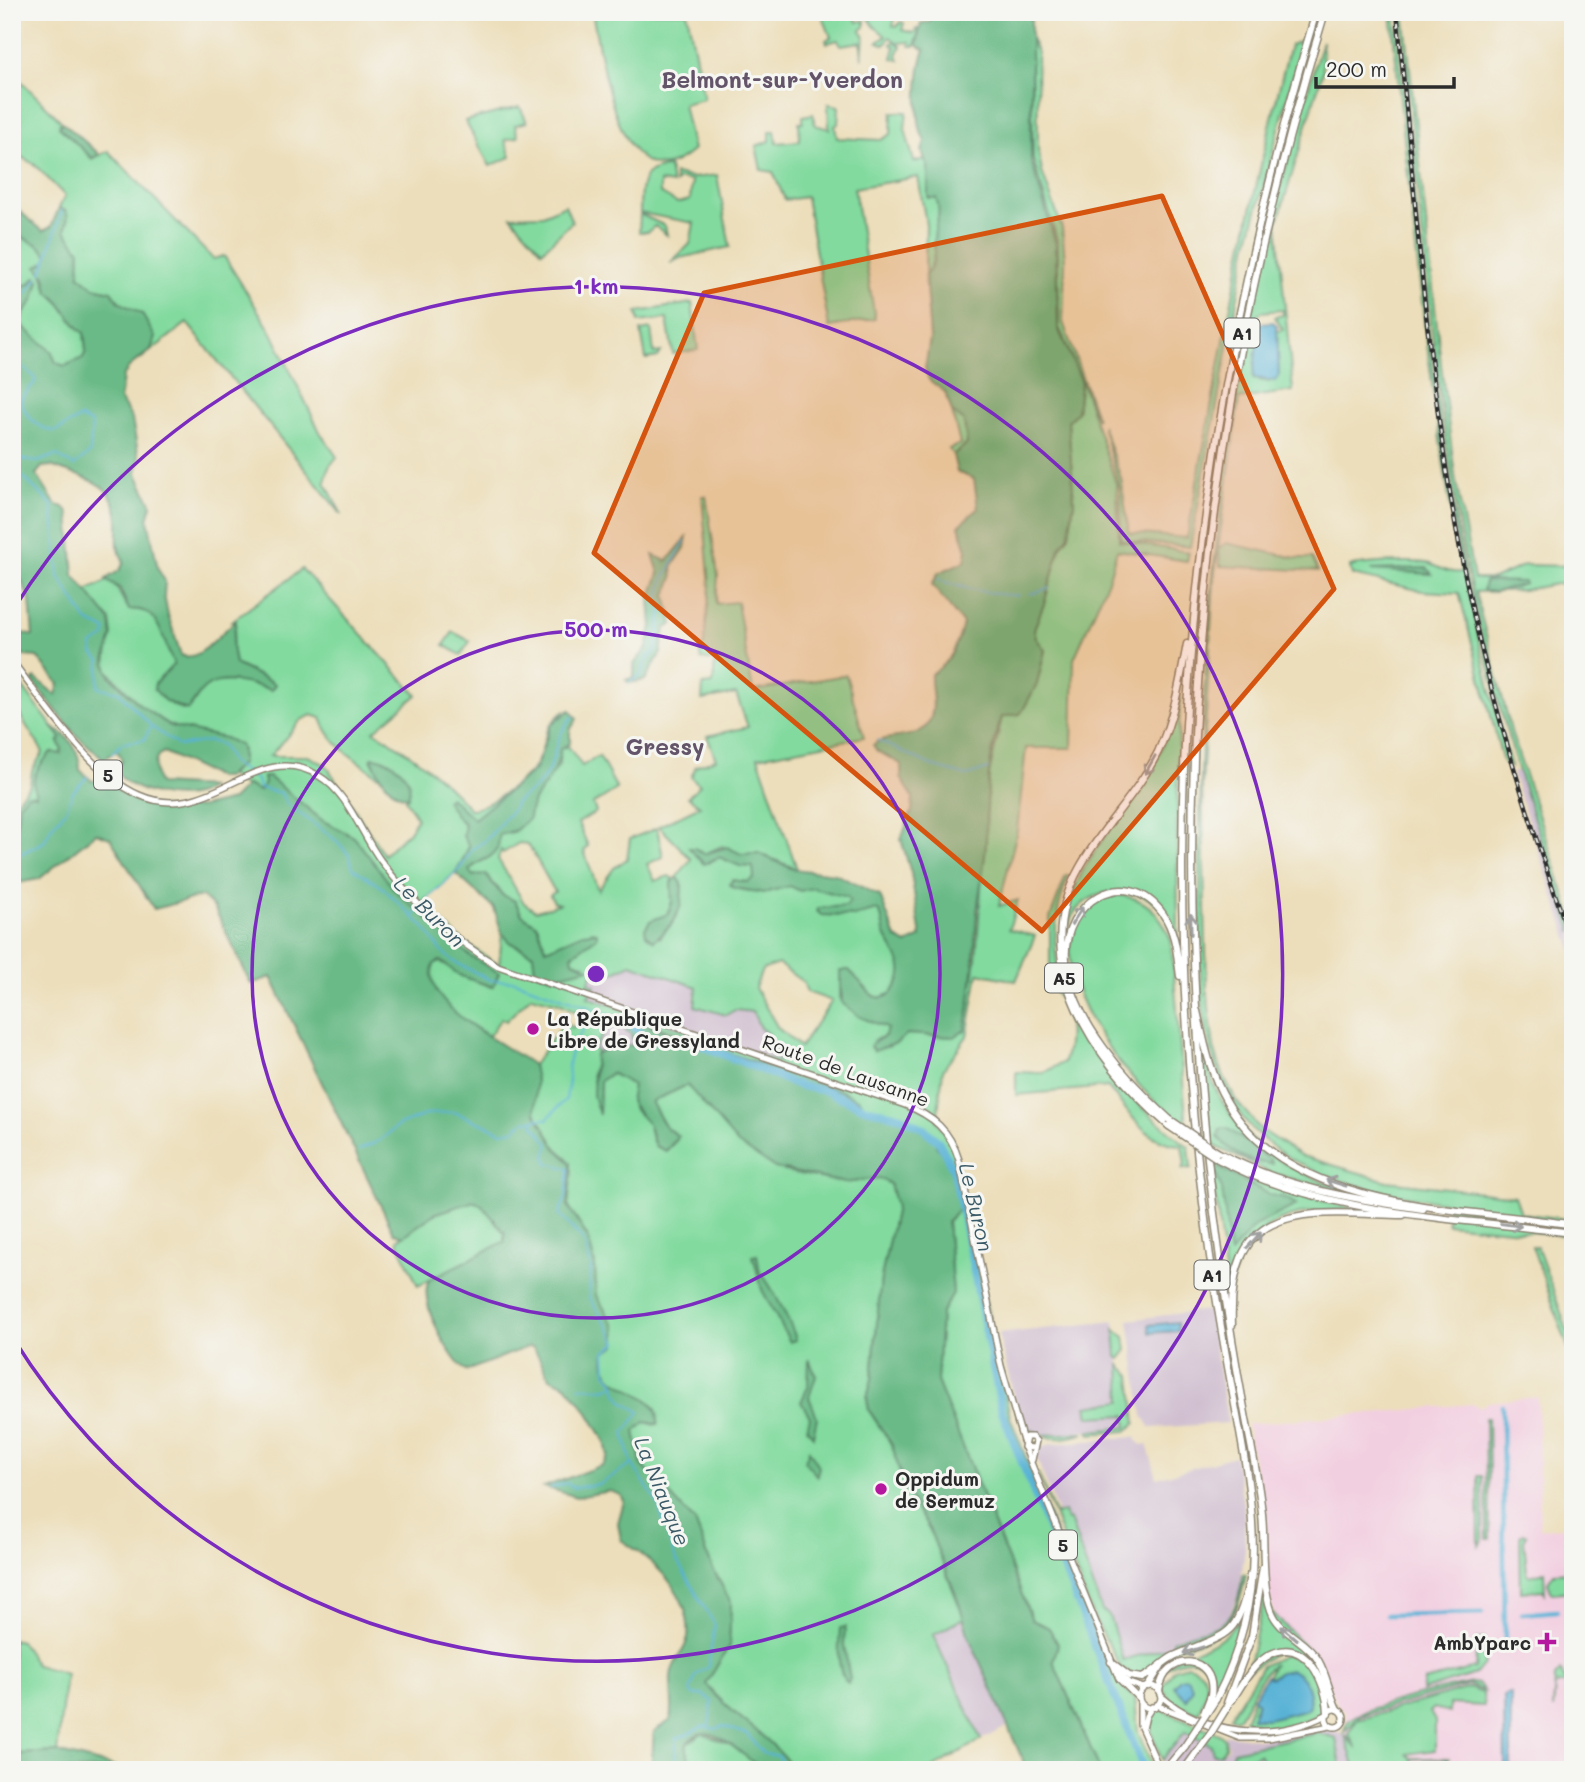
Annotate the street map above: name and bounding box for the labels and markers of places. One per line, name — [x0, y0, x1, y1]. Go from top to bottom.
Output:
centre of rings — [584, 962, 608, 986]
place label: La République Libre de Gressyland — [547, 1006, 740, 1053]
marker: La République Libre de Gressyland — [525, 1021, 541, 1037]
place label: Oppidum de Sermuz — [895, 1466, 995, 1513]
marker: Oppidum de Sermuz — [873, 1481, 889, 1497]
place label: AmbYparc — [1433, 1630, 1531, 1655]
marker: AmbYparc — [1537, 1632, 1557, 1652]

